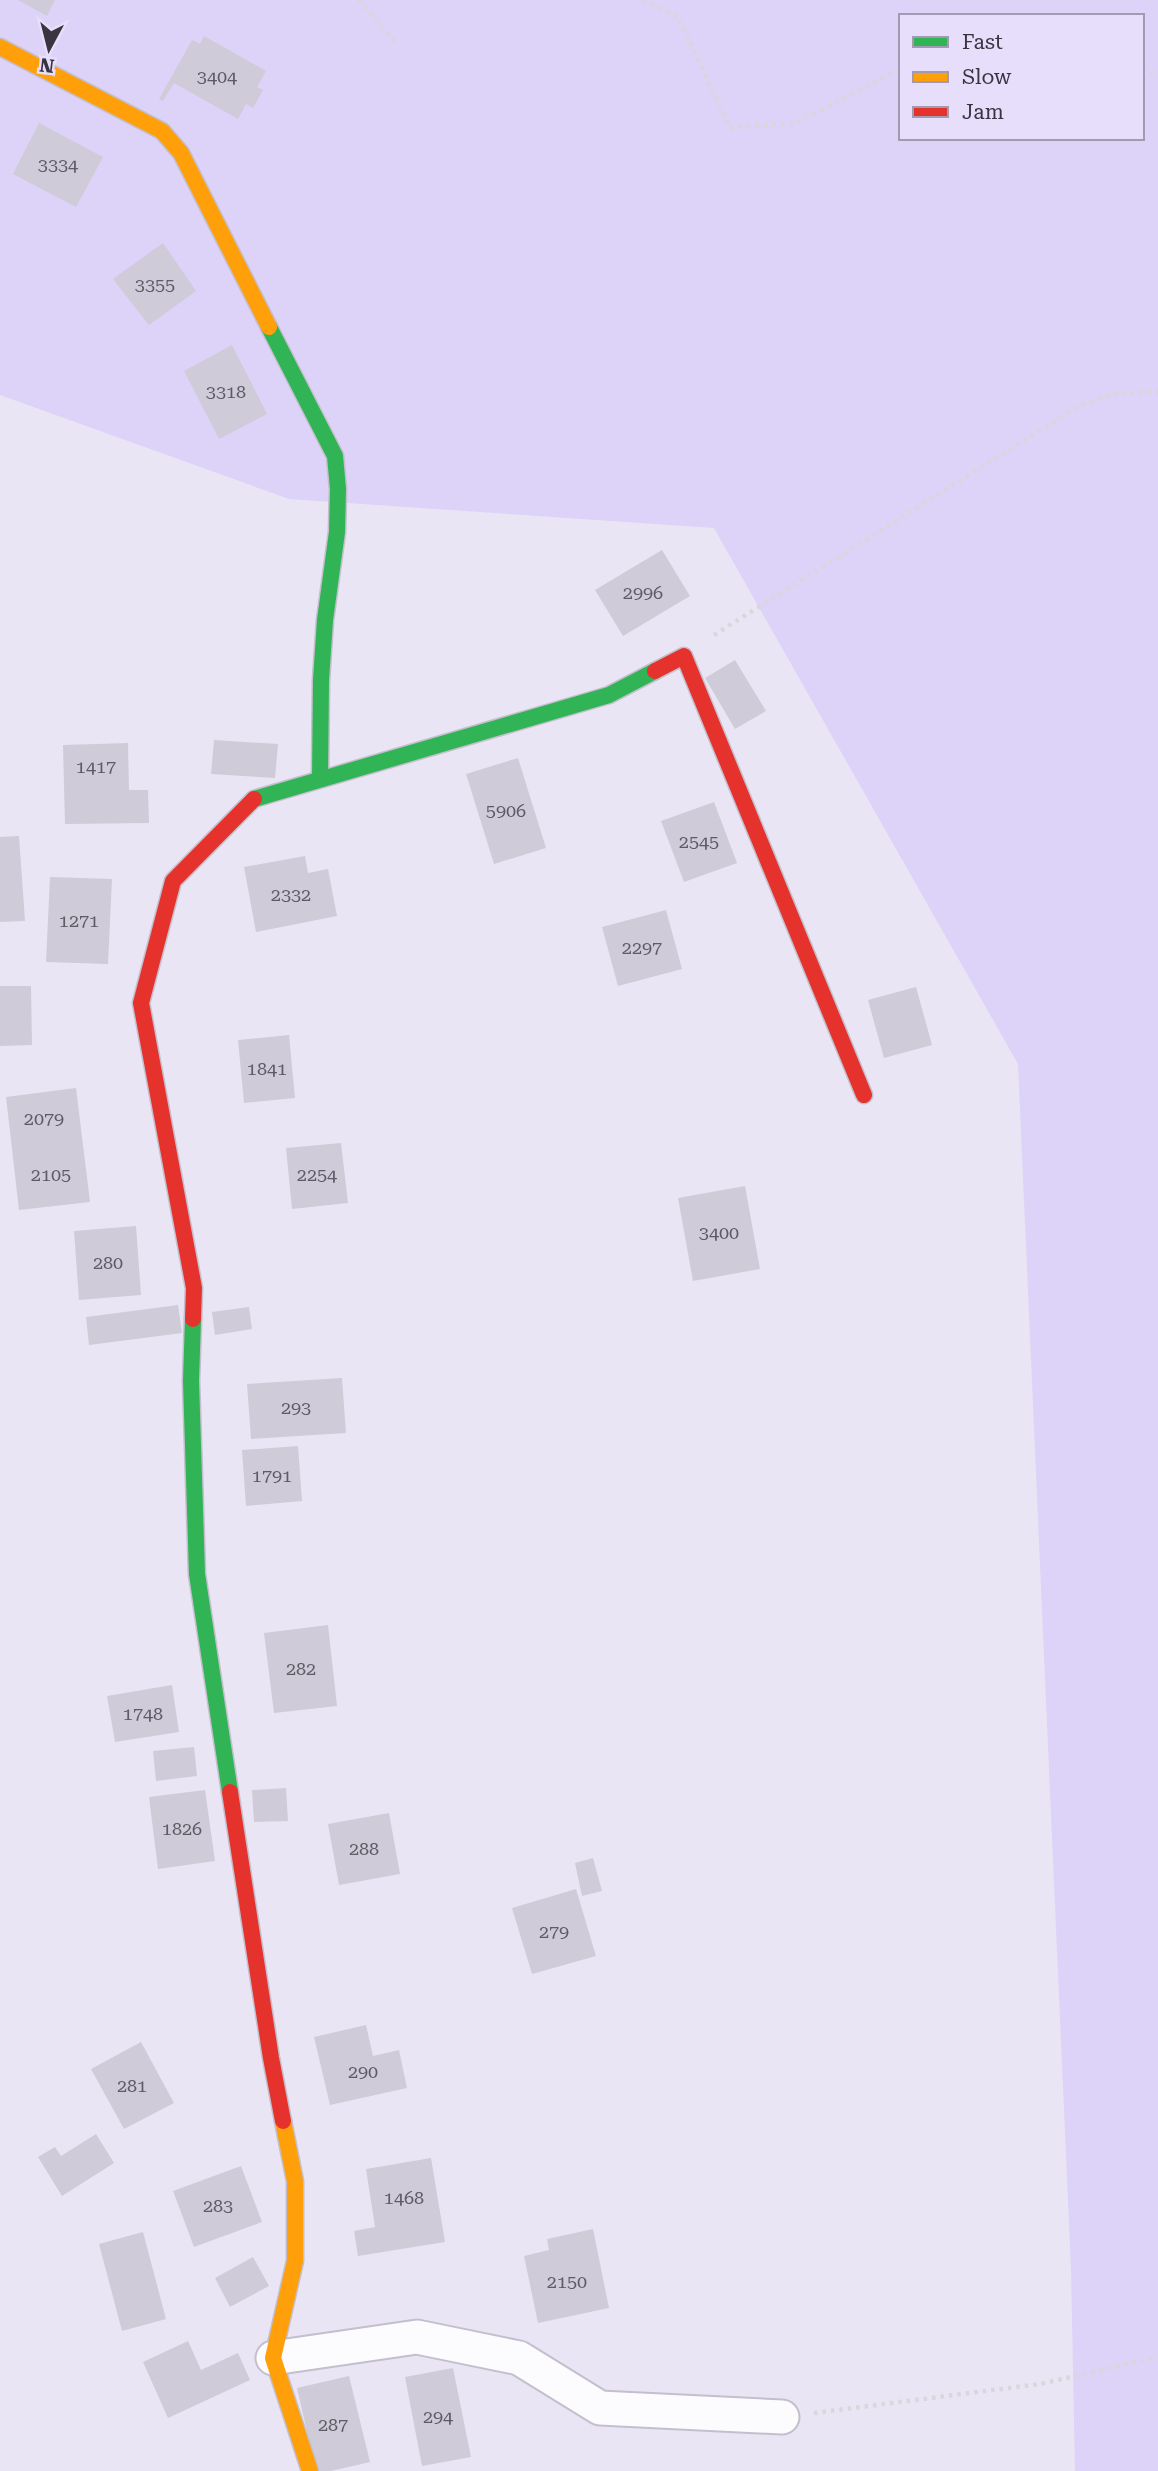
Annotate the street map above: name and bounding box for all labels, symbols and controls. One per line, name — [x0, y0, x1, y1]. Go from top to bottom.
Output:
north arrow — [14, 14, 84, 84]
legend — [899, 14, 1144, 140]
text: Fast — [962, 30, 1003, 54]
text: N — [38, 53, 56, 78]
text: Slow — [962, 65, 1012, 89]
house number: 3404 — [197, 66, 237, 87]
text: Jam — [962, 100, 1004, 124]
house number: 3334 — [38, 154, 78, 175]
house number: 3355 — [135, 274, 175, 295]
house number: 3318 — [206, 381, 246, 402]
house number: 2996 — [623, 582, 663, 603]
house number: 1417 — [76, 756, 116, 777]
house number: 5906 — [486, 800, 526, 821]
house number: 2545 — [679, 831, 719, 852]
house number: 2332 — [271, 884, 311, 905]
house number: 1271 — [59, 910, 99, 931]
house number: 2297 — [622, 937, 662, 958]
house number: 1841 — [247, 1058, 287, 1079]
house number: 2079 — [24, 1108, 64, 1129]
house number: 2105 — [31, 1164, 71, 1185]
house number: 2254 — [297, 1164, 337, 1185]
house number: 3400 — [699, 1222, 739, 1243]
house number: 280 — [93, 1252, 123, 1273]
house number: 293 — [281, 1397, 311, 1418]
house number: 1791 — [252, 1465, 292, 1486]
house number: 282 — [286, 1658, 316, 1679]
house number: 1748 — [123, 1703, 163, 1724]
house number: 1826 — [162, 1818, 202, 1839]
house number: 288 — [349, 1838, 379, 1859]
house number: 279 — [539, 1921, 569, 1942]
house number: 290 — [348, 2061, 378, 2082]
house number: 281 — [117, 2075, 147, 2096]
house number: 1468 — [384, 2187, 424, 2208]
house number: 283 — [203, 2195, 233, 2216]
house number: 2150 — [547, 2271, 587, 2292]
house number: 294 — [423, 2406, 453, 2427]
house number: 287 — [318, 2414, 348, 2435]

